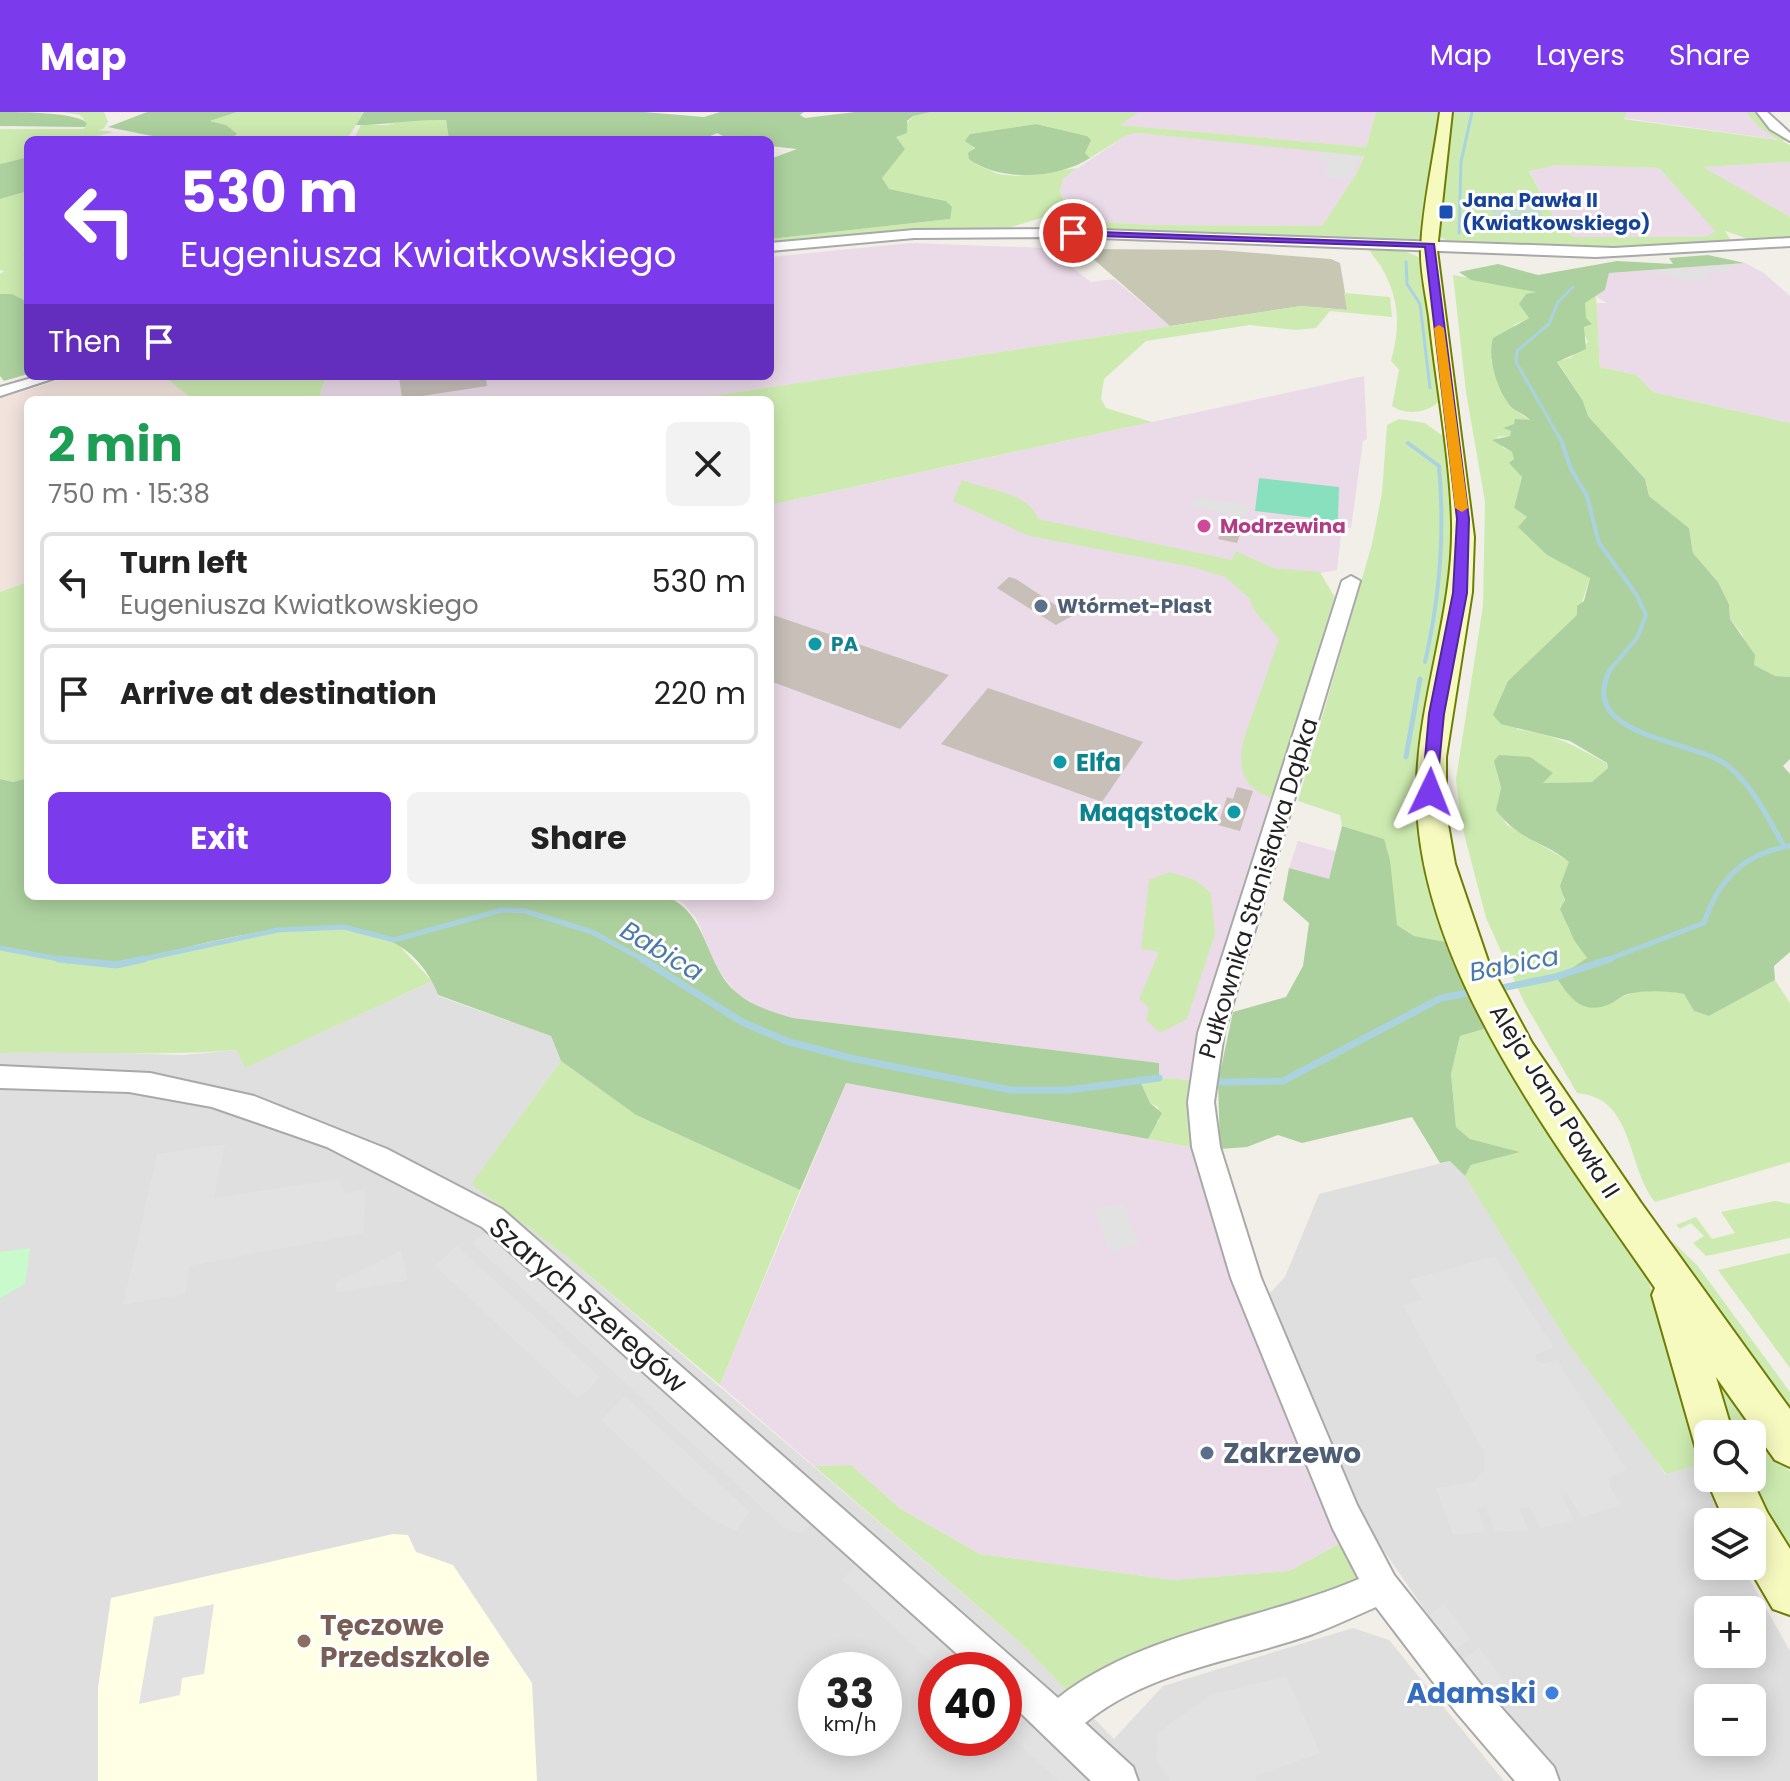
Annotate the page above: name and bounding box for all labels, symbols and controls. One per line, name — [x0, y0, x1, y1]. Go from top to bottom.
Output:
text: Map — [40, 30, 127, 83]
text: Map — [1430, 36, 1492, 75]
text: Layers — [1536, 36, 1625, 75]
text: Share — [1669, 36, 1750, 75]
text: 530 m — [180, 153, 358, 232]
icon: left — [48, 168, 152, 272]
place label: Jana Pawła II (Kwiatkowskiego) — [1462, 186, 1650, 237]
pin — [1039, 199, 1107, 267]
marker: Jana Pawła II (Kwiatkowskiego) — [1437, 203, 1455, 221]
icon: arrive — [1051, 211, 1095, 255]
text: Eugeniusza Kwiatkowskiego — [180, 229, 677, 280]
text: Then — [48, 320, 121, 363]
icon: arrive — [137, 320, 181, 364]
text: 2 min — [48, 411, 183, 478]
button: close — [666, 422, 750, 506]
text: 750 m · 15:38 — [48, 476, 210, 512]
place label: Modrzewina — [1220, 512, 1346, 540]
marker: Modrzewina — [1195, 517, 1213, 535]
text: Turn left — [120, 541, 248, 584]
icon: left — [52, 560, 96, 604]
text: 530 m — [652, 560, 746, 603]
text: Eugeniusza Kwiatkowskiego — [120, 587, 479, 623]
place label: Wtórmet-Plast — [1057, 592, 1212, 620]
marker: Wtórmet-Plast — [1032, 597, 1050, 615]
place label: PA — [831, 630, 858, 658]
marker: PA — [806, 635, 824, 653]
icon: arrive — [52, 672, 96, 716]
text: Arrive at destination — [120, 672, 437, 715]
text: 220 m — [654, 672, 746, 715]
street label: Pułkownika Stanisława Dąbka — [1190, 714, 1326, 1062]
place label: Elfa — [1076, 746, 1121, 779]
position arrow — [1388, 750, 1472, 834]
marker: Elfa — [1051, 753, 1069, 771]
button: Exit — [48, 792, 391, 884]
button: Share — [407, 792, 750, 884]
place label: Maqqstock — [1079, 796, 1218, 829]
marker: Maqqstock — [1225, 803, 1243, 821]
water label: Babica — [614, 912, 710, 990]
water label: Babica — [1466, 938, 1562, 990]
street label: Aleja Jana Pawła II — [1482, 998, 1628, 1204]
street label: Szarych Szeregów — [481, 1208, 695, 1402]
map controls — [1694, 1420, 1766, 1756]
button: search — [1694, 1420, 1766, 1492]
place label: Zakrzewo — [1223, 1434, 1361, 1473]
marker: Zakrzewo — [1198, 1444, 1216, 1462]
button: layers — [1694, 1508, 1766, 1580]
button: + — [1694, 1596, 1766, 1668]
place label: Tęczowe Przedszkole — [320, 1606, 490, 1677]
marker: Tęczowe Przedszkole — [295, 1632, 313, 1650]
speed limit sign: 40 — [918, 1652, 1022, 1756]
text: 33 — [826, 1666, 874, 1722]
place label: Adamski — [1406, 1674, 1536, 1713]
marker: Adamski — [1543, 1684, 1561, 1702]
button: − — [1694, 1684, 1766, 1756]
text: km/h — [823, 1710, 877, 1738]

